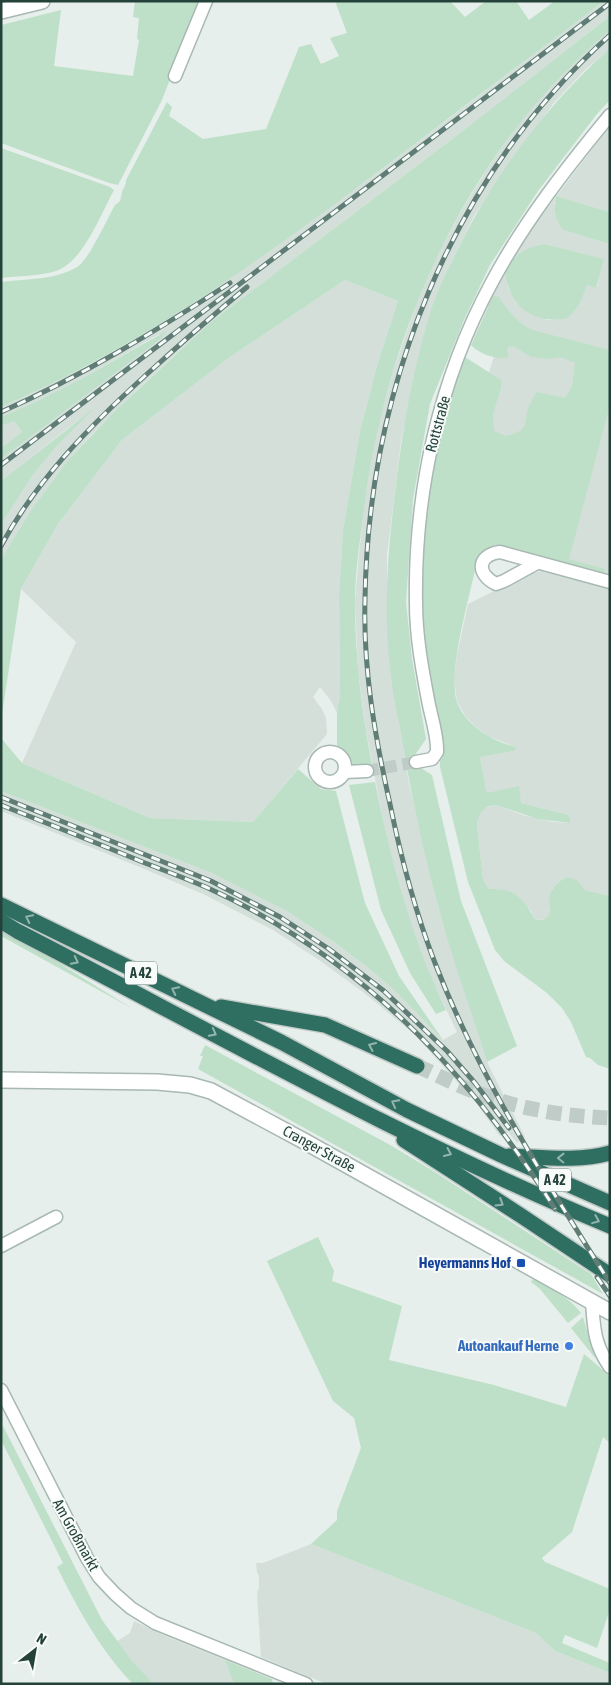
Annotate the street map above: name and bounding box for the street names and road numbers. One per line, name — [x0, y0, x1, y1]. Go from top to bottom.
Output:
street label: Rottstraße — [422, 394, 453, 454]
road number: A 42 — [125, 961, 157, 984]
street label: Cranger Straße — [280, 1122, 359, 1176]
road number: A 42 — [539, 1168, 571, 1192]
street label: Am Großmarkt — [50, 1496, 103, 1574]

